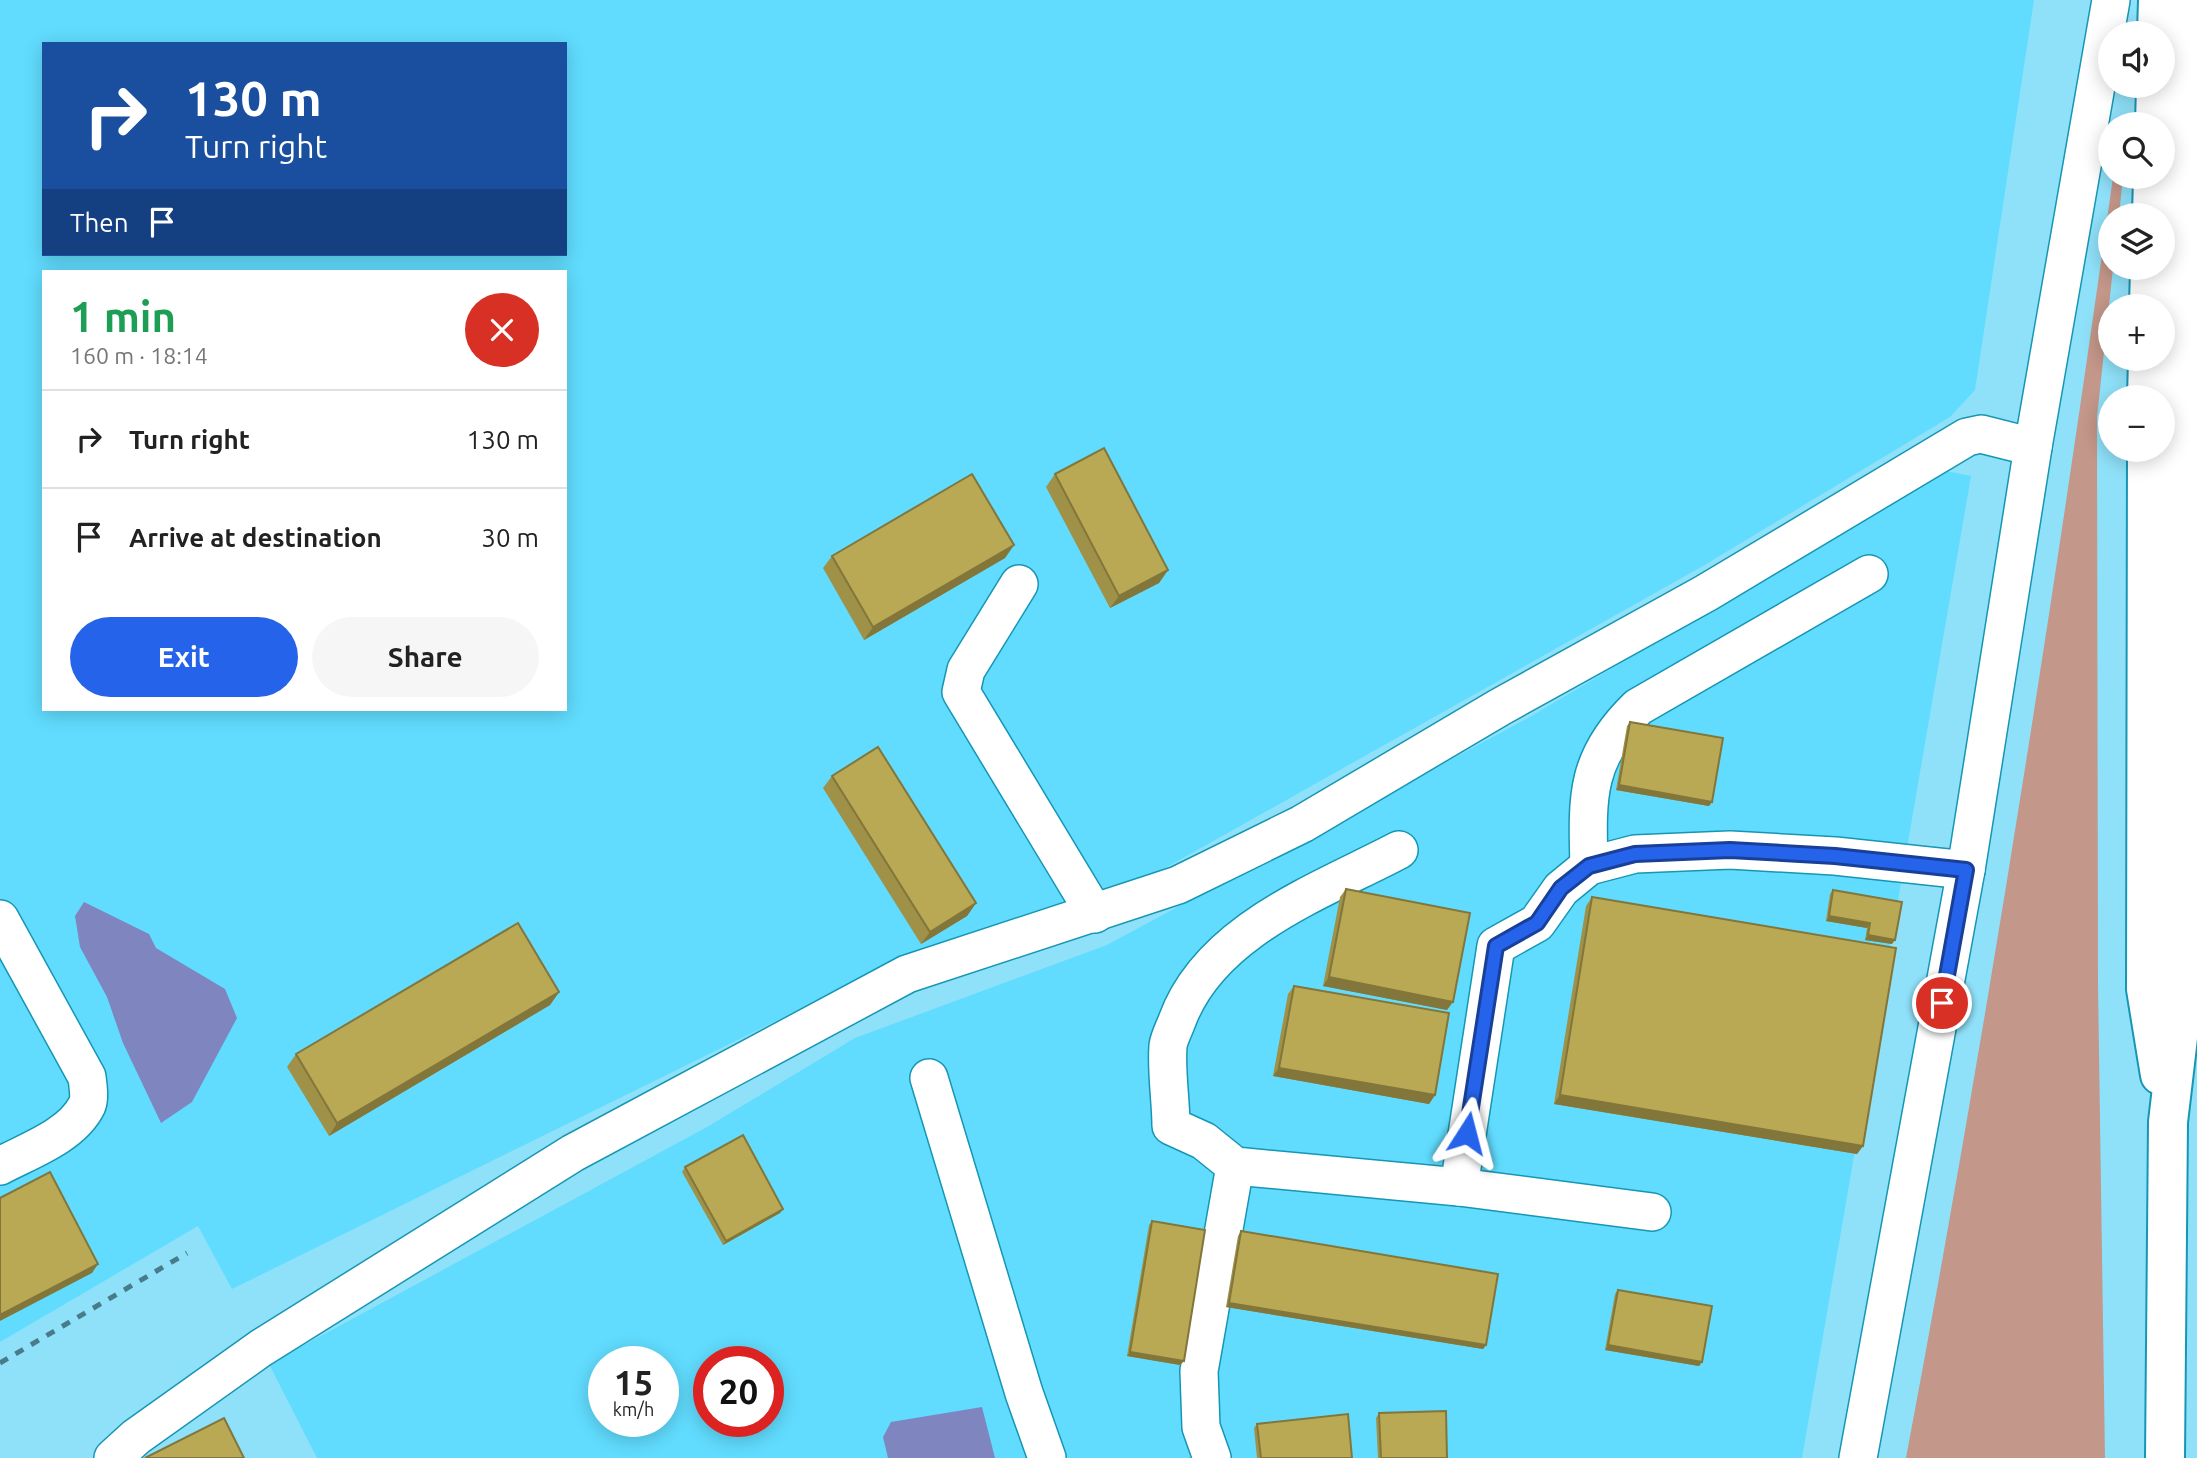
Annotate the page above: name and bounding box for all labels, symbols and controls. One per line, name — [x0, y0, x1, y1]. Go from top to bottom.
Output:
map controls — [2098, 21, 2175, 462]
button: sound — [2098, 21, 2175, 98]
icon: right — [70, 70, 161, 161]
text: 130 m — [185, 70, 322, 125]
button: search — [2098, 112, 2175, 189]
text: Turn right — [185, 128, 327, 164]
icon: arrive — [143, 203, 181, 241]
button: layers — [2098, 203, 2175, 280]
text: Then — [70, 208, 129, 237]
text: 1 min — [70, 293, 176, 340]
button: close — [465, 293, 539, 367]
button: + — [2098, 294, 2175, 371]
text: 160 m · 18:14 — [70, 343, 208, 368]
button: − — [2098, 385, 2175, 462]
icon: right — [70, 420, 108, 458]
text: Turn right — [129, 425, 250, 454]
text: 130 m — [467, 425, 539, 454]
icon: arrive — [70, 518, 108, 556]
text: Arrive at destination — [129, 523, 382, 552]
text: 30 m — [481, 523, 539, 552]
button: Exit — [70, 617, 298, 697]
button: Share — [312, 617, 539, 697]
pin — [1912, 973, 1972, 1033]
icon: arrive — [1923, 984, 1961, 1022]
position arrow — [1430, 1096, 1504, 1170]
speed limit sign: 20 — [693, 1346, 784, 1437]
text: 15 — [614, 1362, 653, 1402]
text: km/h — [613, 1399, 654, 1419]

